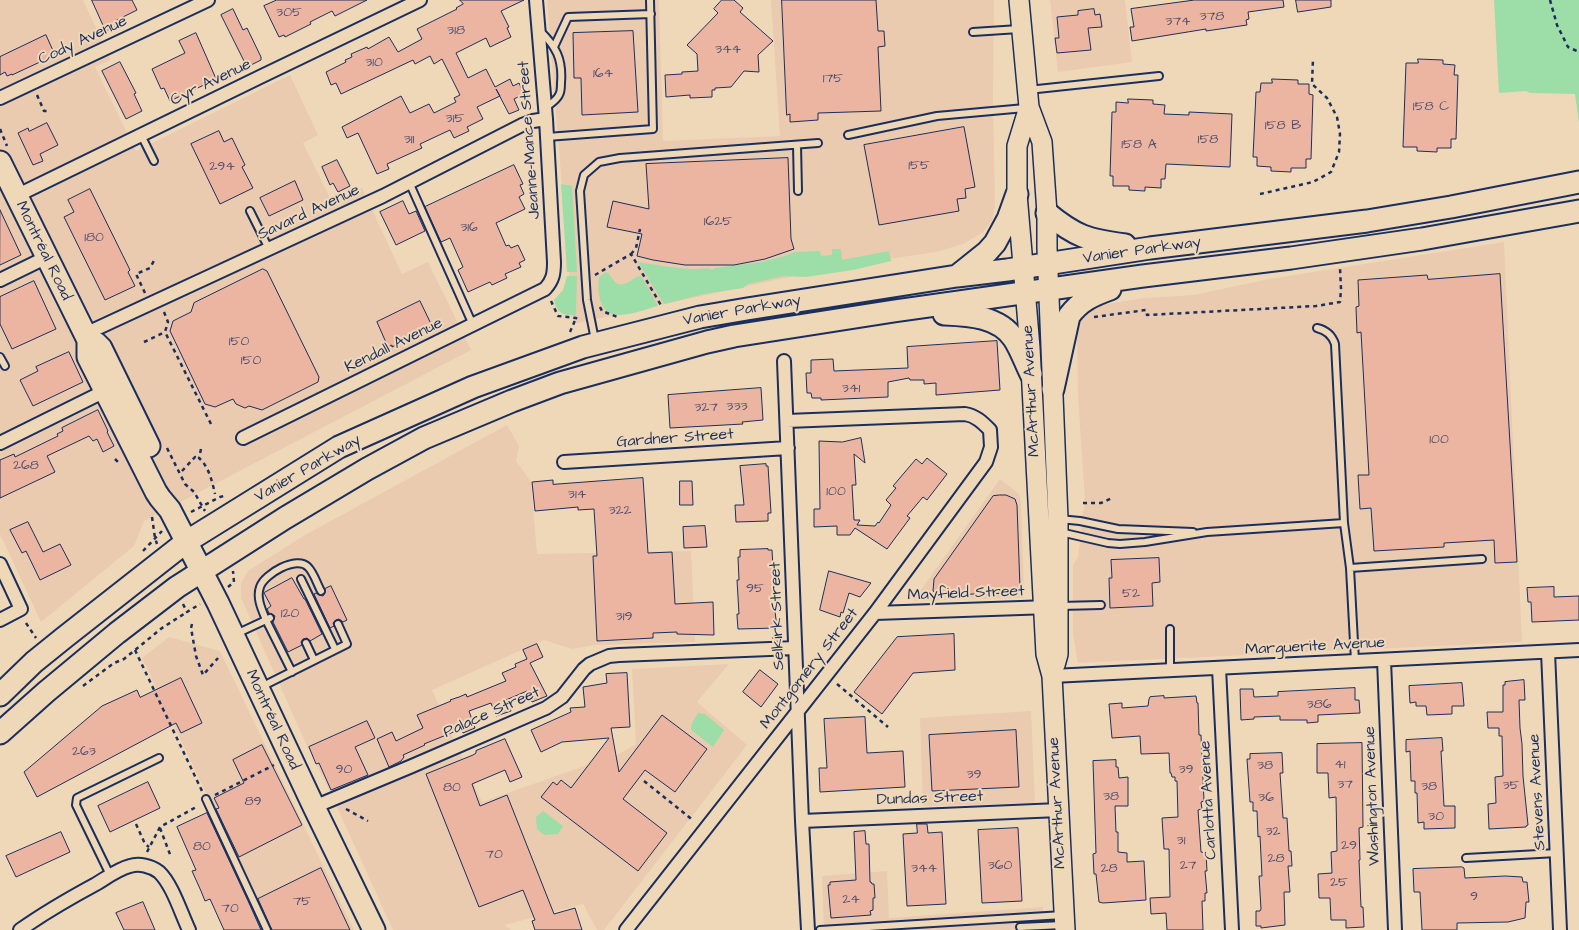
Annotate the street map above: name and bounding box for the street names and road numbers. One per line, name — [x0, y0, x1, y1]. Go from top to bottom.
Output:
street label: Cody Avenue — [36, 12, 130, 70]
street label: Cyr Avenue — [168, 55, 254, 111]
street label: Jeanne-Mance Street — [515, 60, 545, 220]
street label: Savard Avenue — [255, 181, 363, 245]
street label: Montréal Road — [11, 198, 75, 304]
street label: Vanier Parkway — [1082, 233, 1202, 269]
street label: Vanier Parkway — [682, 291, 802, 331]
street label: Kendall Avenue — [342, 314, 446, 378]
street label: McArthur Avenue — [1019, 325, 1045, 457]
street label: Gardner Street — [616, 425, 734, 453]
street label: Vanier Parkway — [252, 431, 364, 507]
street label: Selkirk Street — [767, 562, 789, 670]
street label: Mayfield Street — [907, 582, 1025, 606]
street label: Montgomery Street — [757, 605, 863, 733]
street label: Marguerite Avenue — [1245, 634, 1385, 660]
street label: Montréal Road — [240, 667, 304, 773]
street label: Palace Street — [441, 683, 543, 743]
street label: Washington Avenue — [1361, 726, 1385, 866]
street label: Stevens Avenue — [1525, 733, 1551, 851]
street label: McArthur Avenue — [1045, 737, 1071, 869]
street label: Carlotta Avenue — [1196, 740, 1222, 860]
street label: Dundas Street — [876, 788, 984, 810]

